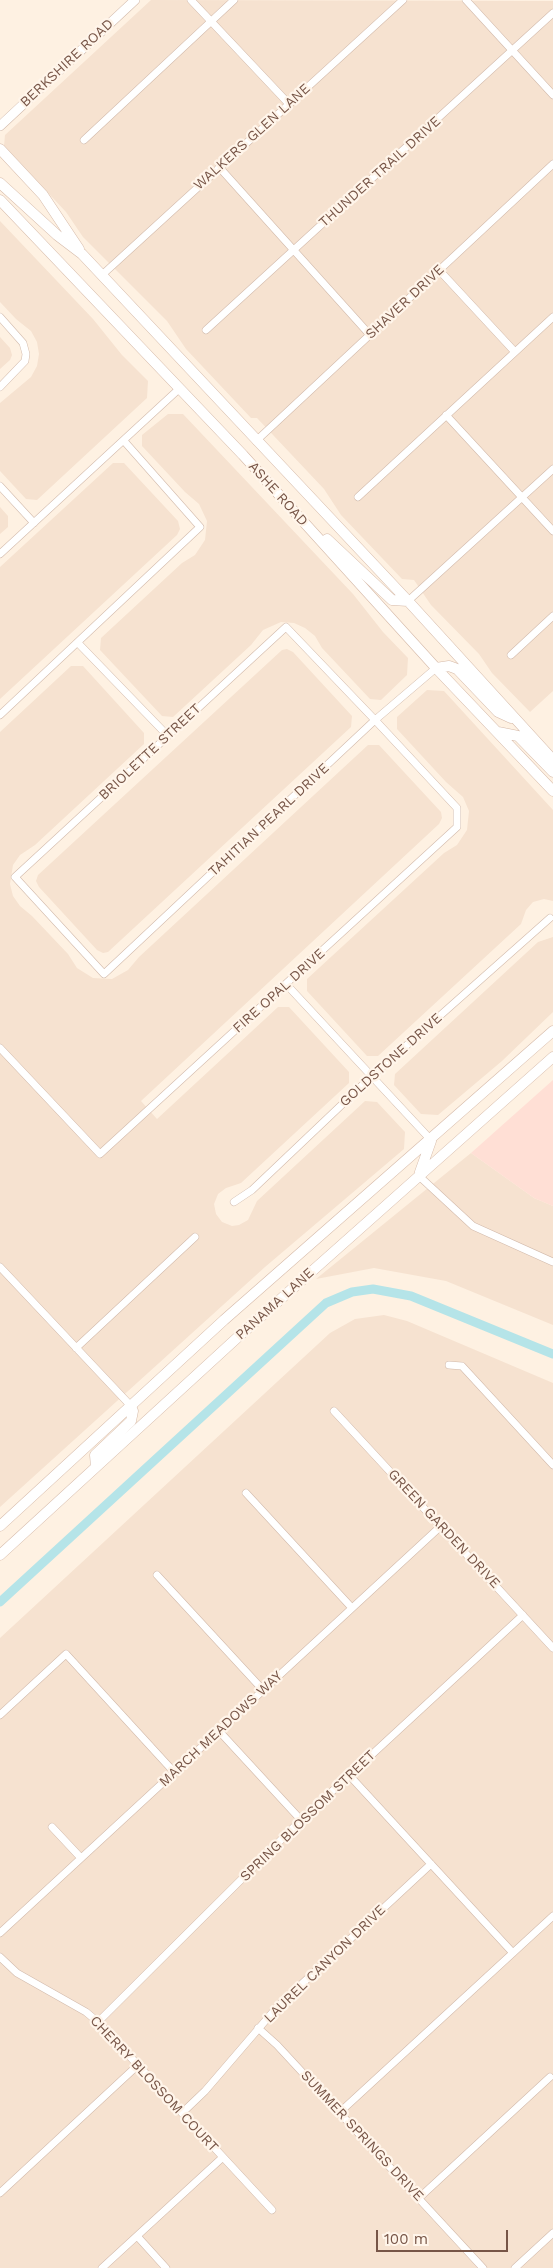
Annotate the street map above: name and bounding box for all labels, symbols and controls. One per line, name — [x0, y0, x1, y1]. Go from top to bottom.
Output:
street label: BERKSHIRE ROAD — [17, 15, 117, 111]
street label: WALKERS GLEN LANE — [190, 80, 314, 194]
street label: THUNDER TRAIL DRIVE — [316, 113, 444, 231]
street label: SHAVER DRIVE — [362, 261, 448, 343]
street label: ASHE ROAD — [245, 458, 311, 530]
street label: BRIOLETTE STREET — [95, 700, 205, 804]
street label: TAHITIAN PEARL DRIVE — [205, 760, 333, 880]
street label: FIRE OPAL DRIVE — [230, 945, 328, 1037]
street label: GOLDSTONE DRIVE — [336, 1010, 446, 1110]
street label: PANAMA LANE — [232, 1264, 318, 1344]
street label: GREEN GARDEN DRIVE — [384, 1466, 504, 1592]
street label: MARCH MEADOWS WAY — [156, 1668, 286, 1790]
street label: SPRING BLOSSOM STREET — [237, 1747, 379, 1885]
street label: LAUREL CANYON DRIVE — [261, 1902, 389, 2026]
street label: CHERRY BLOSSOM COURT — [86, 2012, 222, 2156]
street label: SUMMER SPRINGS DRIVE — [297, 2067, 427, 2205]
scale bar — [378, 2220, 510, 2252]
text: 100 m — [384, 2230, 428, 2248]

